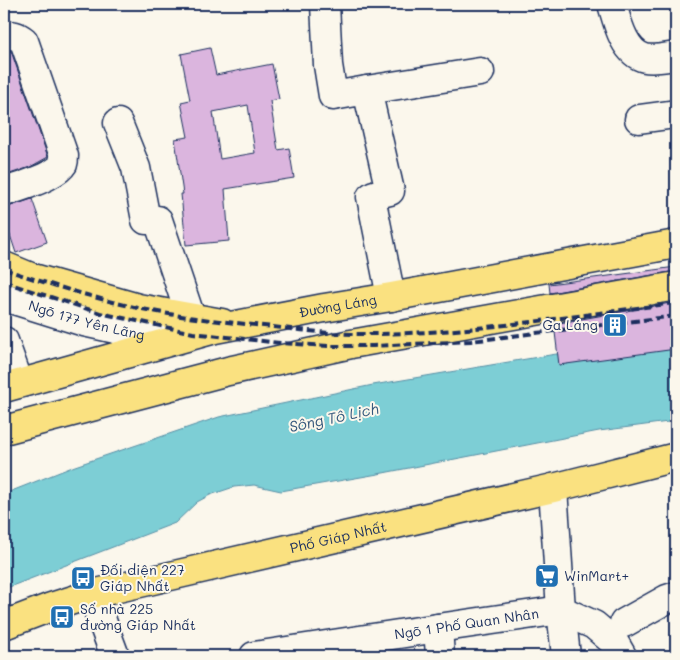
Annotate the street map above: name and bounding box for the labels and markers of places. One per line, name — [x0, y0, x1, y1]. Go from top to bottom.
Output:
building icon: Ga Láng — [602, 312, 628, 338]
place label: Ga Láng — [542, 315, 598, 334]
place label: Đối diện 227 Giáp Nhất — [100, 560, 185, 595]
supermarket icon: WinMart+ — [534, 563, 560, 589]
bus stop icon: Đối diện 227 Giáp Nhất — [70, 565, 96, 591]
place label: WinMart+ — [564, 566, 629, 585]
place label: Số nhà 225 đường Giáp Nhất — [80, 599, 196, 634]
bus stop icon: Số nhà 225 đường Giáp Nhất — [49, 604, 75, 630]

